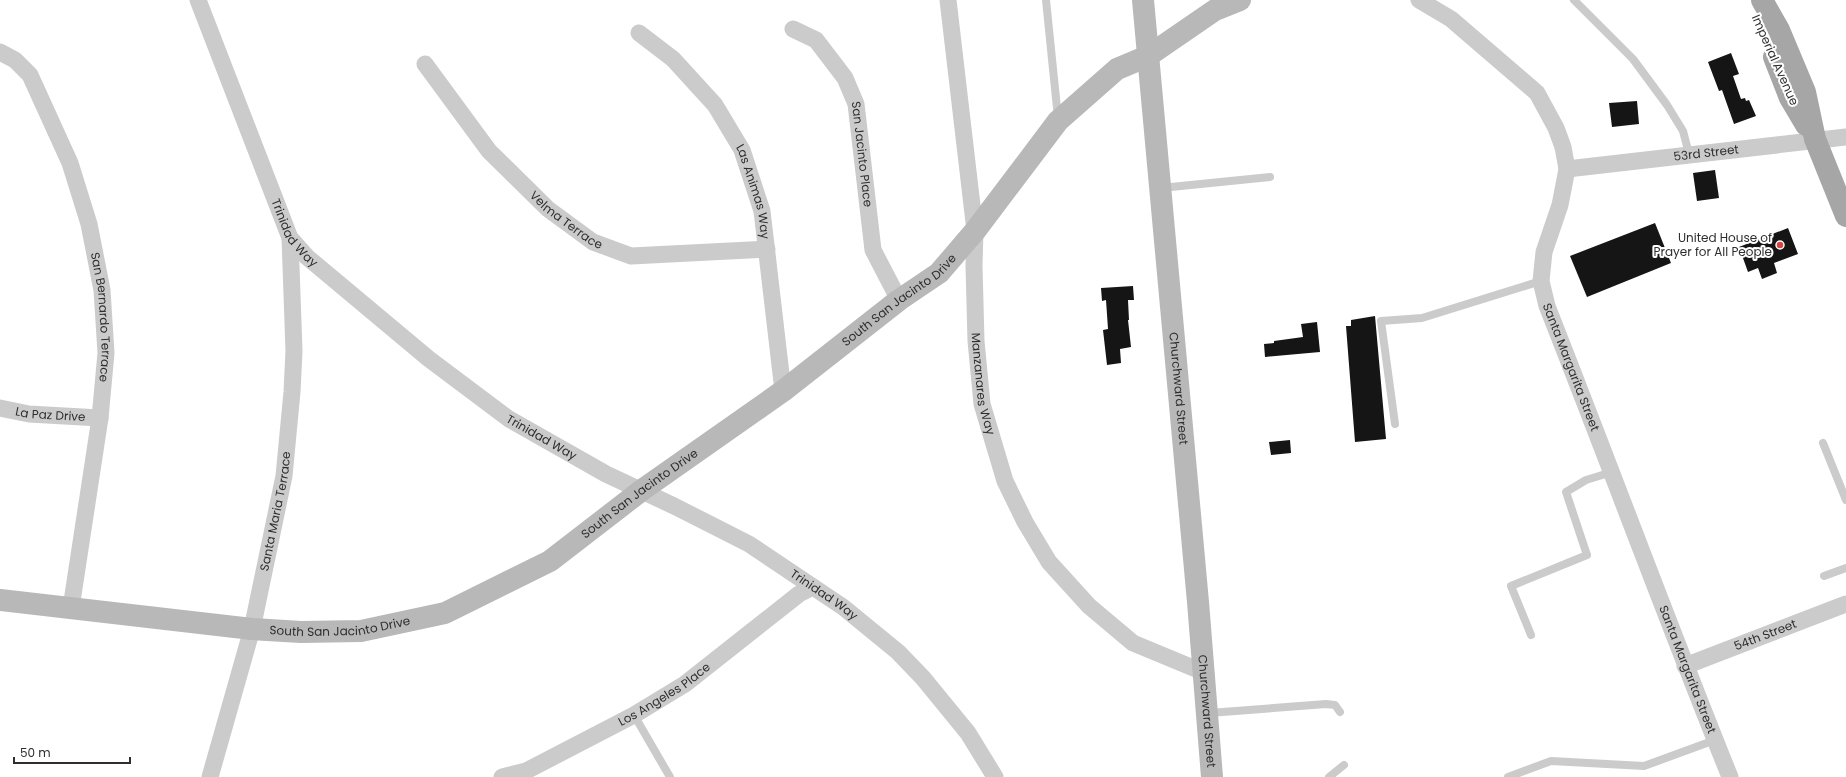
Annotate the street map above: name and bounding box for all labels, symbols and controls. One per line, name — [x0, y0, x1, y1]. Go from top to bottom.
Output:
street label: Imperial Avenue — [1748, 12, 1803, 108]
street label: San Jacinto Place — [848, 100, 877, 208]
street label: 53rd Street — [1672, 140, 1740, 165]
street label: Las Animas Way — [732, 141, 774, 240]
street label: Velma Terrace — [526, 187, 605, 253]
street label: Trinidad Way — [268, 196, 322, 271]
place label: United House of Prayer for All People — [1654, 229, 1772, 260]
marker: United House of Prayer for All People — [1775, 240, 1785, 250]
street label: South San Jacinto Drive — [838, 250, 960, 350]
street label: San Bernardo Terrace — [87, 251, 115, 383]
street label: Santa Margarita Street — [1539, 301, 1604, 434]
street label: Churchward Street — [1165, 331, 1193, 445]
street label: Manzanares Way — [968, 332, 1000, 437]
street label: La Paz Drive — [14, 402, 86, 425]
street label: Trinidad Way — [503, 410, 580, 464]
street label: South San Jacinto Drive — [577, 444, 701, 542]
street label: Santa Maria Terrace — [255, 451, 294, 573]
street label: Trinidad Way — [787, 565, 862, 624]
street label: Santa Margarita Street — [1655, 603, 1721, 736]
street label: South San Jacinto Drive — [269, 612, 412, 640]
street label: 54th Street — [1731, 615, 1799, 654]
street label: Churchward Street — [1194, 654, 1220, 768]
street label: Los Angeles Place — [615, 658, 714, 730]
scale bar — [14, 739, 130, 765]
text: 50 m — [20, 744, 51, 761]

